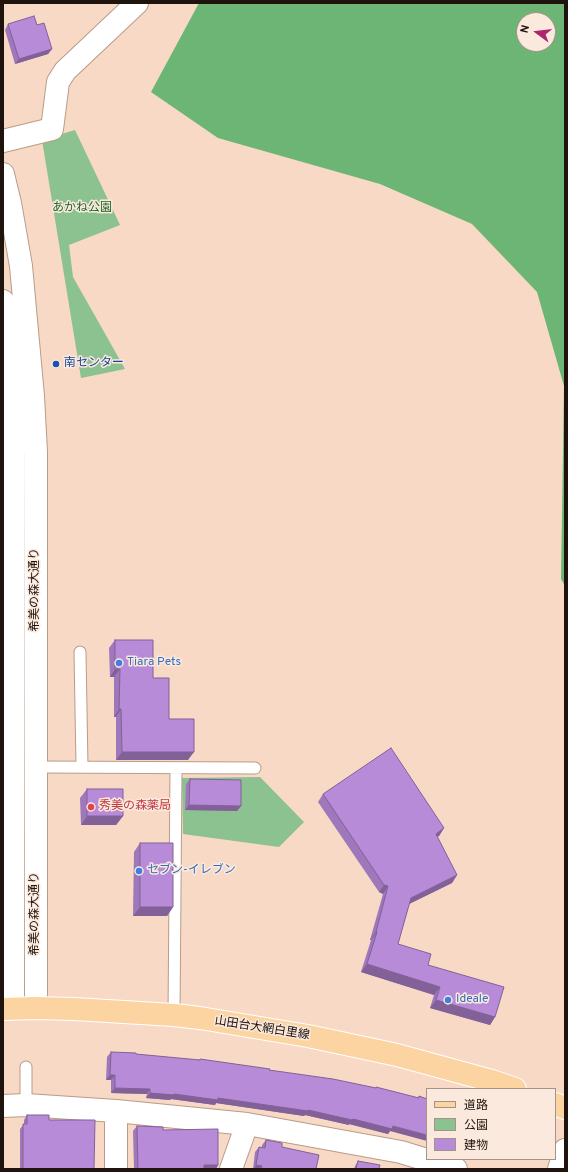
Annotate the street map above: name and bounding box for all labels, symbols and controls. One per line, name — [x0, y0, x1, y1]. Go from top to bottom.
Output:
north arrow — [516, 12, 556, 52]
text: N — [518, 24, 533, 35]
park label: あかね公園 — [52, 202, 112, 216]
place label: 南センター — [64, 357, 124, 371]
marker: 南センター — [51, 359, 61, 369]
street label: 希美の森大通り — [29, 548, 43, 632]
place label: Tiara Pets — [127, 656, 181, 670]
marker: Tiara Pets — [114, 658, 124, 668]
place label: 秀美の森薬局 — [99, 800, 171, 814]
marker: 秀美の森薬局 — [86, 802, 96, 812]
place label: セブン-イレブン — [147, 864, 236, 878]
marker: セブン-イレブン — [134, 866, 144, 876]
street label: 希美の森大通り — [29, 872, 43, 956]
place label: Ideale — [456, 993, 488, 1007]
marker: Ideale — [443, 995, 453, 1005]
street label: 山田台大網白里線 — [213, 1014, 311, 1044]
legend — [426, 1088, 556, 1160]
text: 道路 — [464, 1098, 488, 1114]
text: 公園 — [464, 1118, 488, 1134]
text: 建物 — [464, 1138, 488, 1154]

